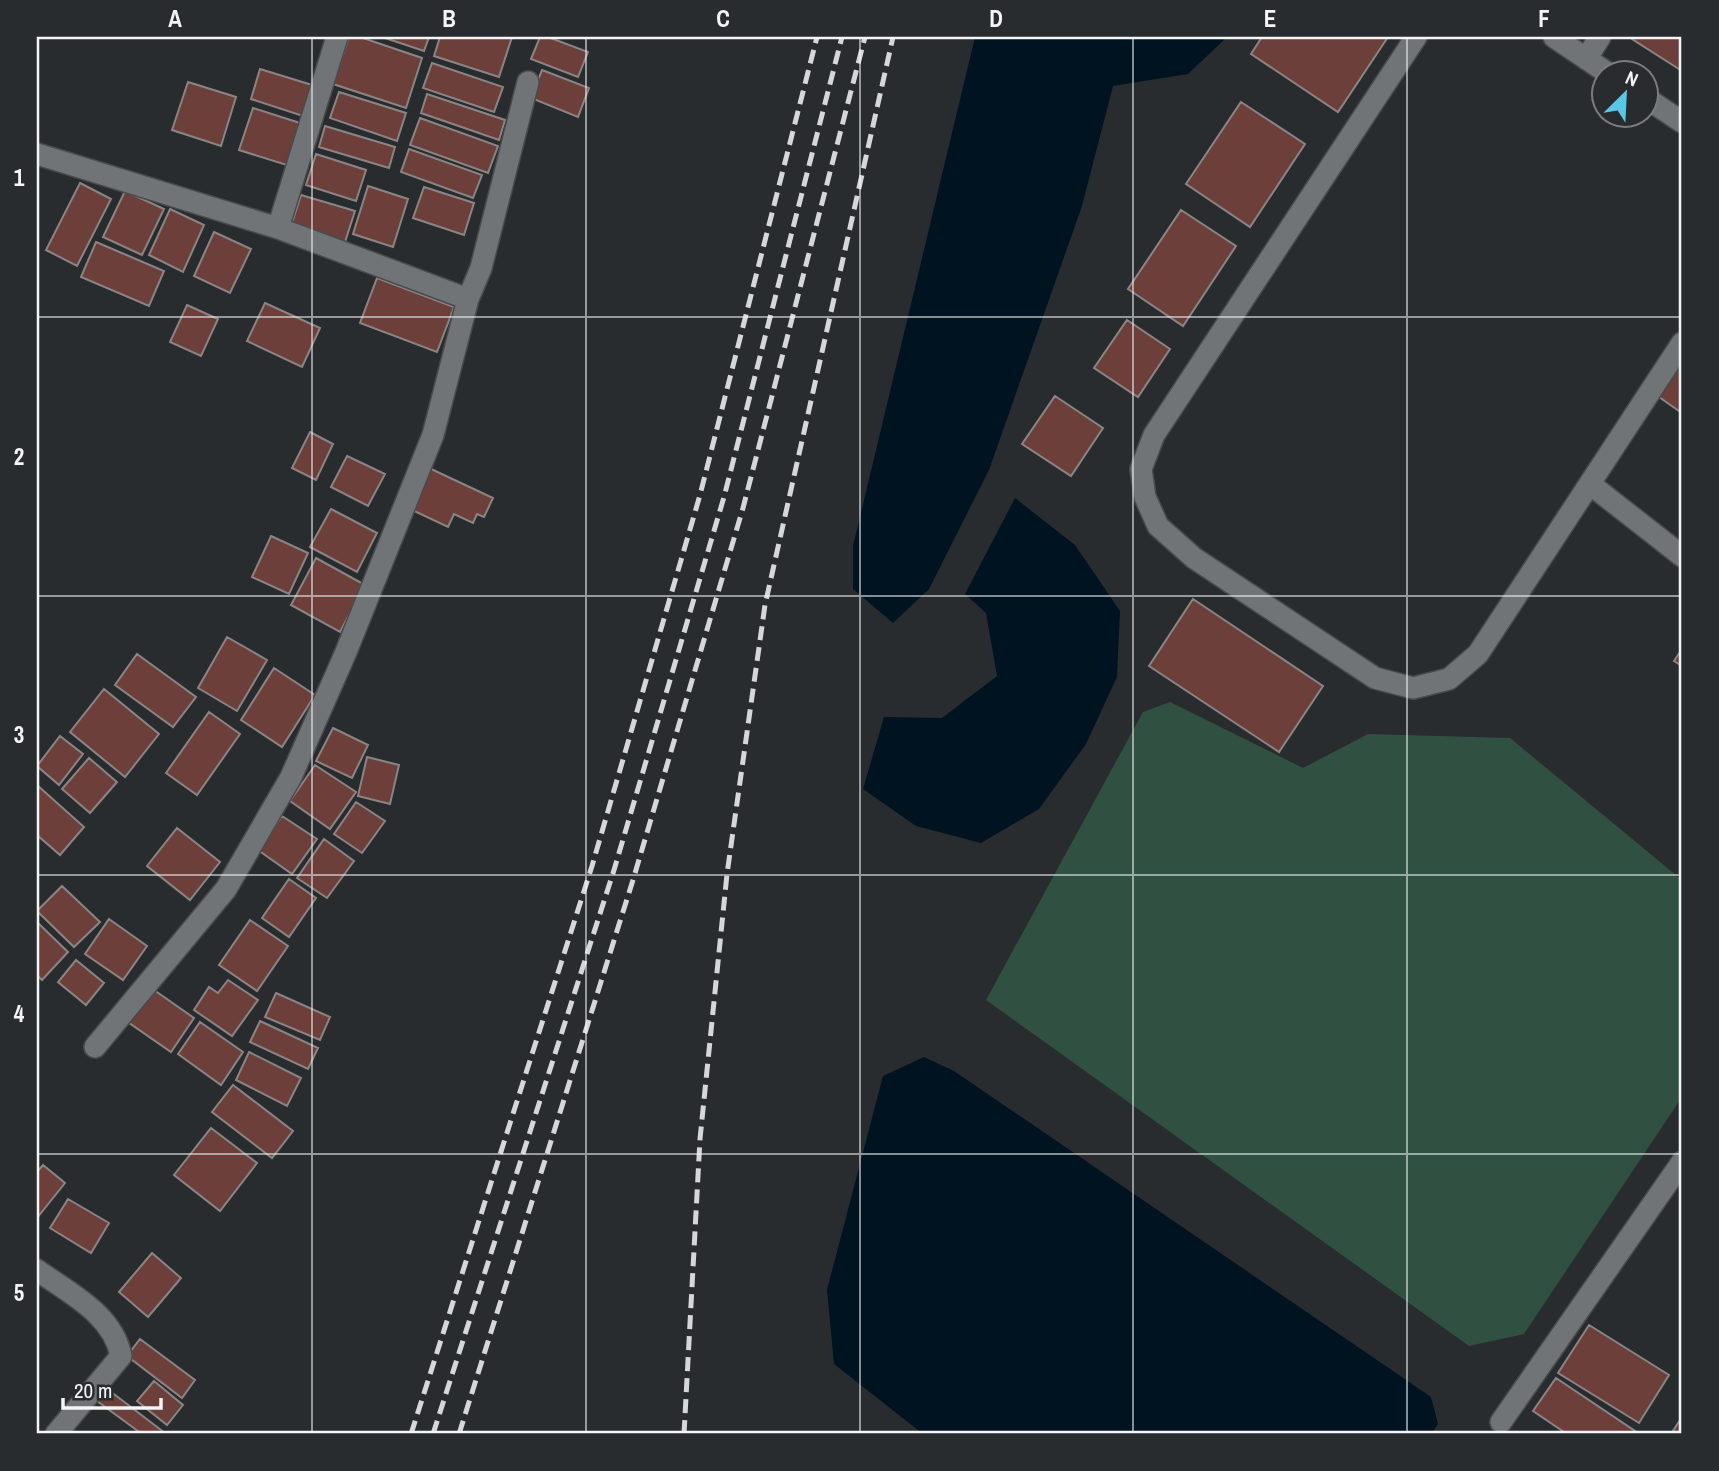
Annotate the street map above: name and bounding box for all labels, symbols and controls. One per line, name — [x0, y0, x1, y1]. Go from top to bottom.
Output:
text: A — [168, 3, 182, 34]
text: B — [442, 3, 456, 34]
text: C — [716, 3, 730, 34]
text: D — [989, 3, 1003, 34]
text: E — [1264, 3, 1276, 34]
text: F — [1538, 3, 1550, 34]
north arrow — [1590, 60, 1660, 130]
text: N — [1621, 64, 1642, 93]
text: 1 — [14, 162, 25, 193]
text: 2 — [14, 441, 24, 472]
text: 3 — [14, 719, 24, 750]
text: 4 — [14, 998, 25, 1029]
text: 5 — [14, 1277, 24, 1308]
scale bar — [63, 1366, 161, 1410]
text: 20 m — [74, 1376, 112, 1405]

